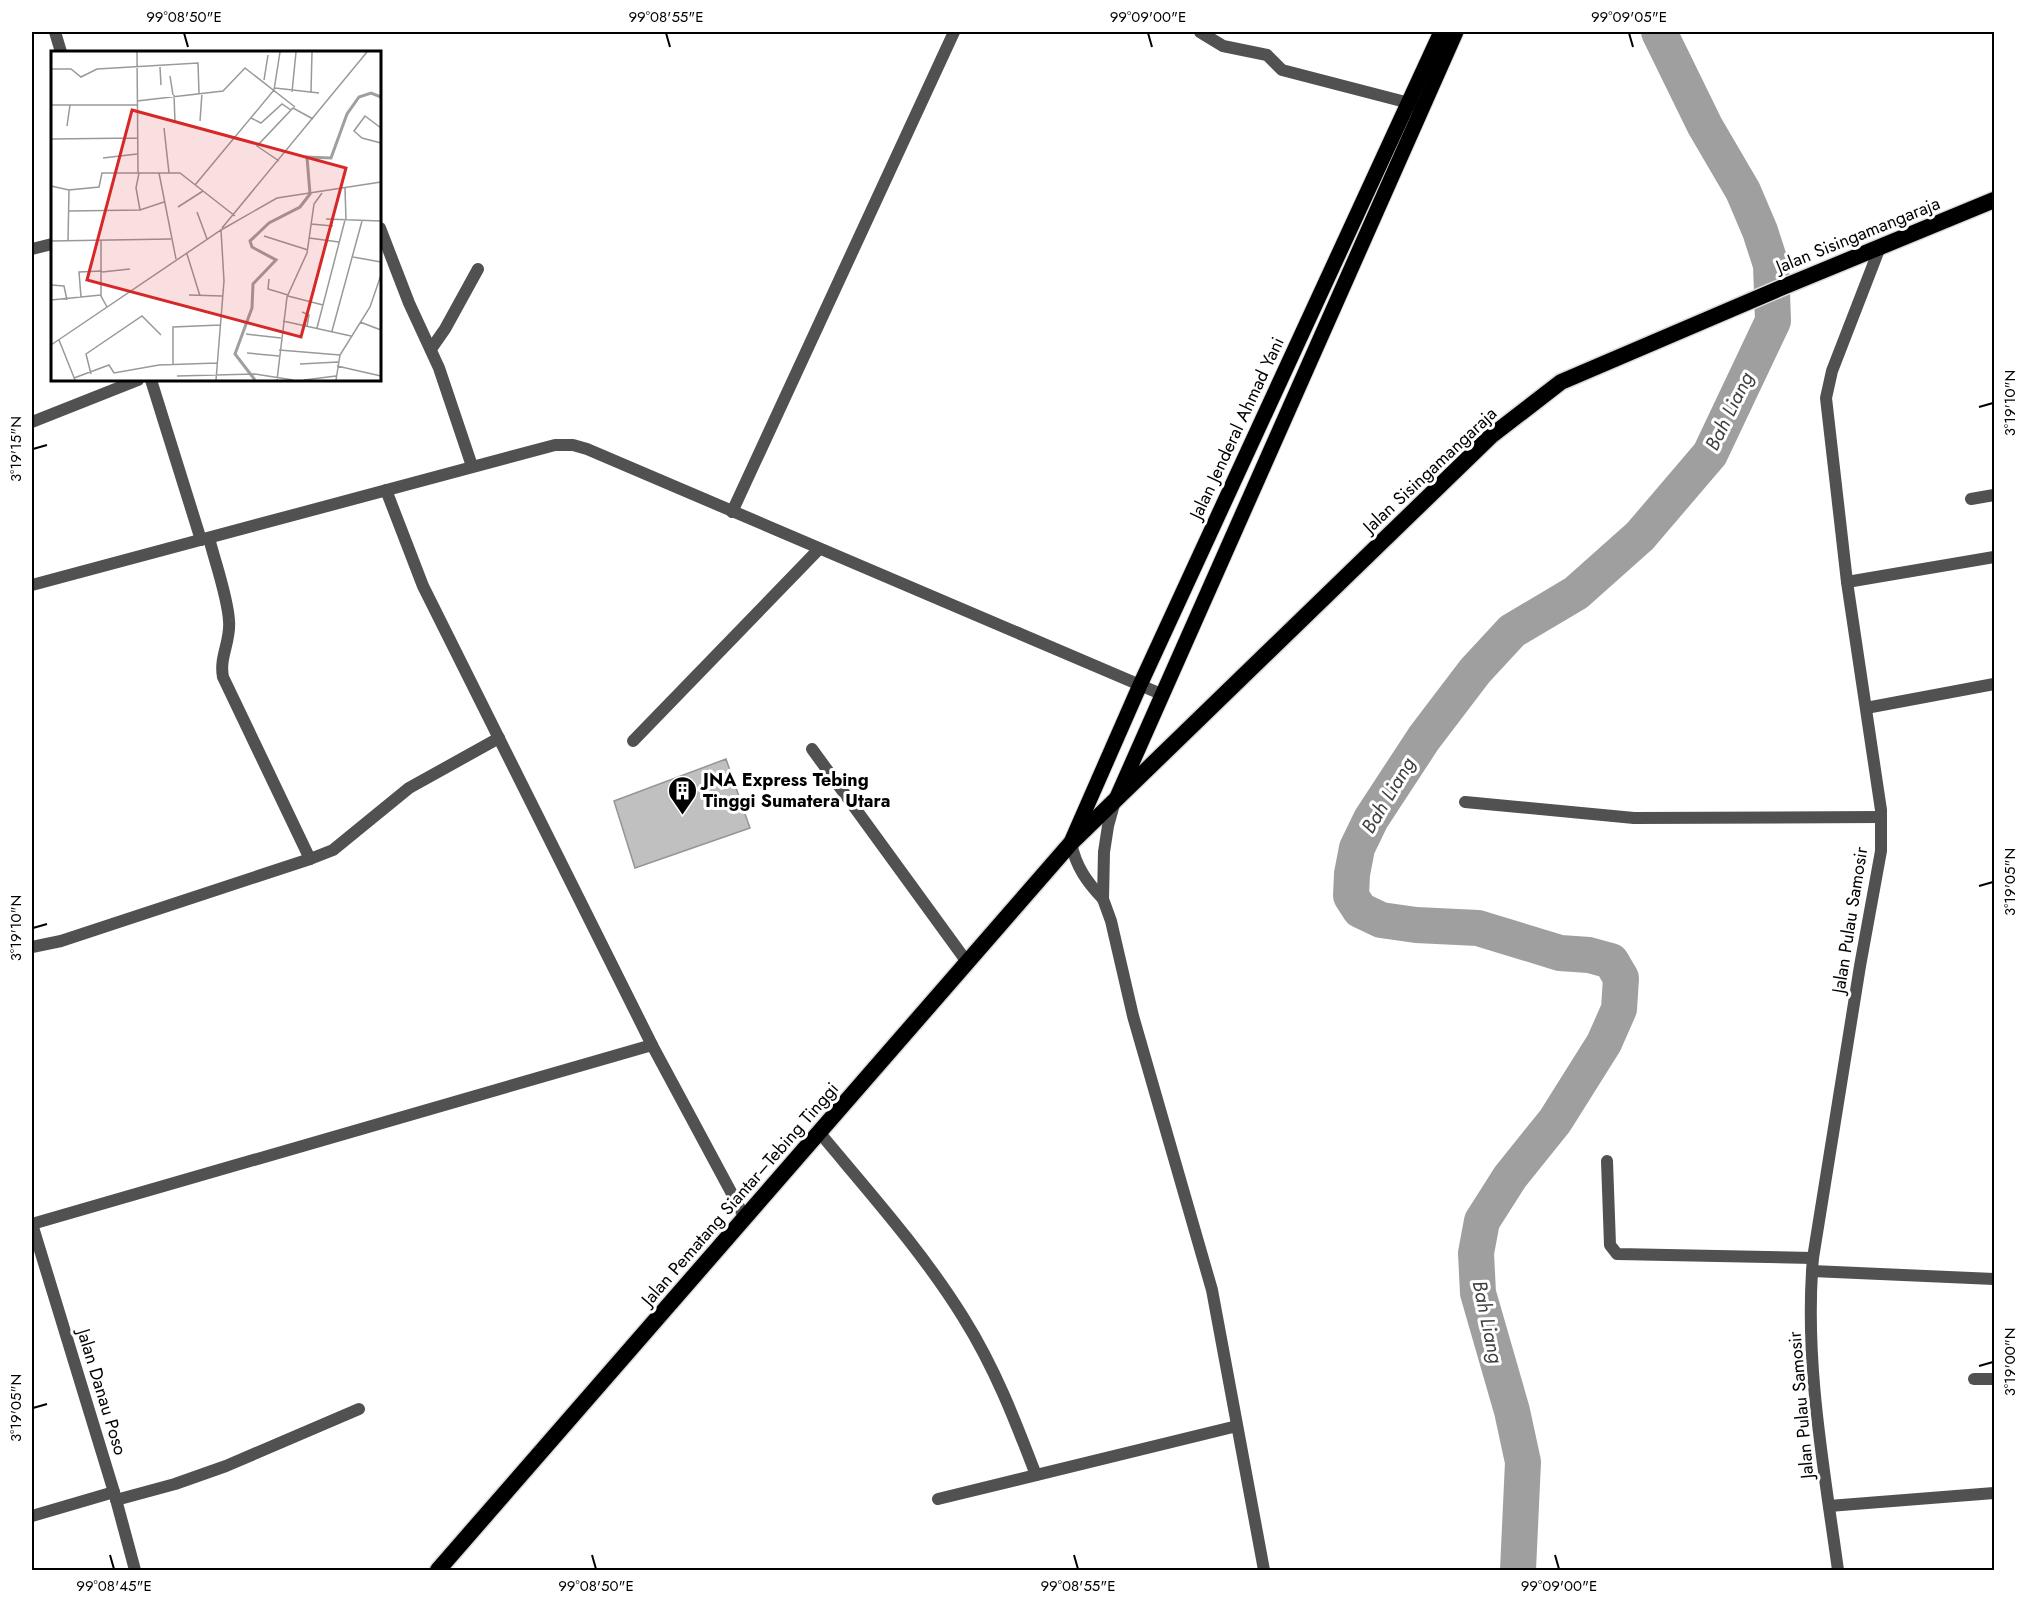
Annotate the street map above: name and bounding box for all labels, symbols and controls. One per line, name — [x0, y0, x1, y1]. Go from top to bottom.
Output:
text: 99°08'50"E — [146, 6, 222, 28]
text: 99°08'55"E — [628, 6, 704, 28]
text: 99°09'00"E — [1110, 6, 1186, 28]
text: 99°09'05"E — [1591, 6, 1667, 28]
inset map — [51, 51, 381, 381]
street label: Jalan Sisingamangaraja — [1770, 190, 1944, 280]
street label: Jalan Jenderal Ahmad Yani — [1182, 333, 1291, 525]
water label: Bah Liang — [1698, 367, 1761, 455]
text: 3°19'10"N — [1999, 370, 2021, 436]
street label: Jalan Sisingamangaraja — [1356, 401, 1503, 540]
text: 3°19'15"N — [5, 416, 27, 482]
water label: Bah Liang — [1354, 752, 1423, 839]
place label: JNA Express Tebing Tinggi Sumatera Utara — [700, 767, 891, 814]
building icon: JNA Express Tebing Tinggi Sumatera Utara — [666, 774, 698, 816]
street label: Jalan Pulau Samosir — [1825, 844, 1875, 997]
text: 3°19'05"N — [1999, 848, 2021, 916]
text: 3°19'10"N — [5, 895, 27, 961]
street label: Jalan Pematang Siantar–Tebing Tinggi — [634, 1077, 845, 1313]
water label: Bah Liang — [1465, 1278, 1510, 1366]
street label: Jalan Danau Poso — [70, 1324, 134, 1458]
text: 3°19'00"N — [1999, 1328, 2021, 1396]
street label: Jalan Pulau Samosir — [1782, 1329, 1821, 1482]
text: 3°19'05"N — [5, 1374, 27, 1442]
text: 99°08'45"E — [76, 1575, 152, 1597]
text: 99°08'50"E — [558, 1575, 634, 1597]
text: 99°08'55"E — [1040, 1575, 1116, 1597]
text: 99°09'00"E — [1521, 1575, 1597, 1597]

